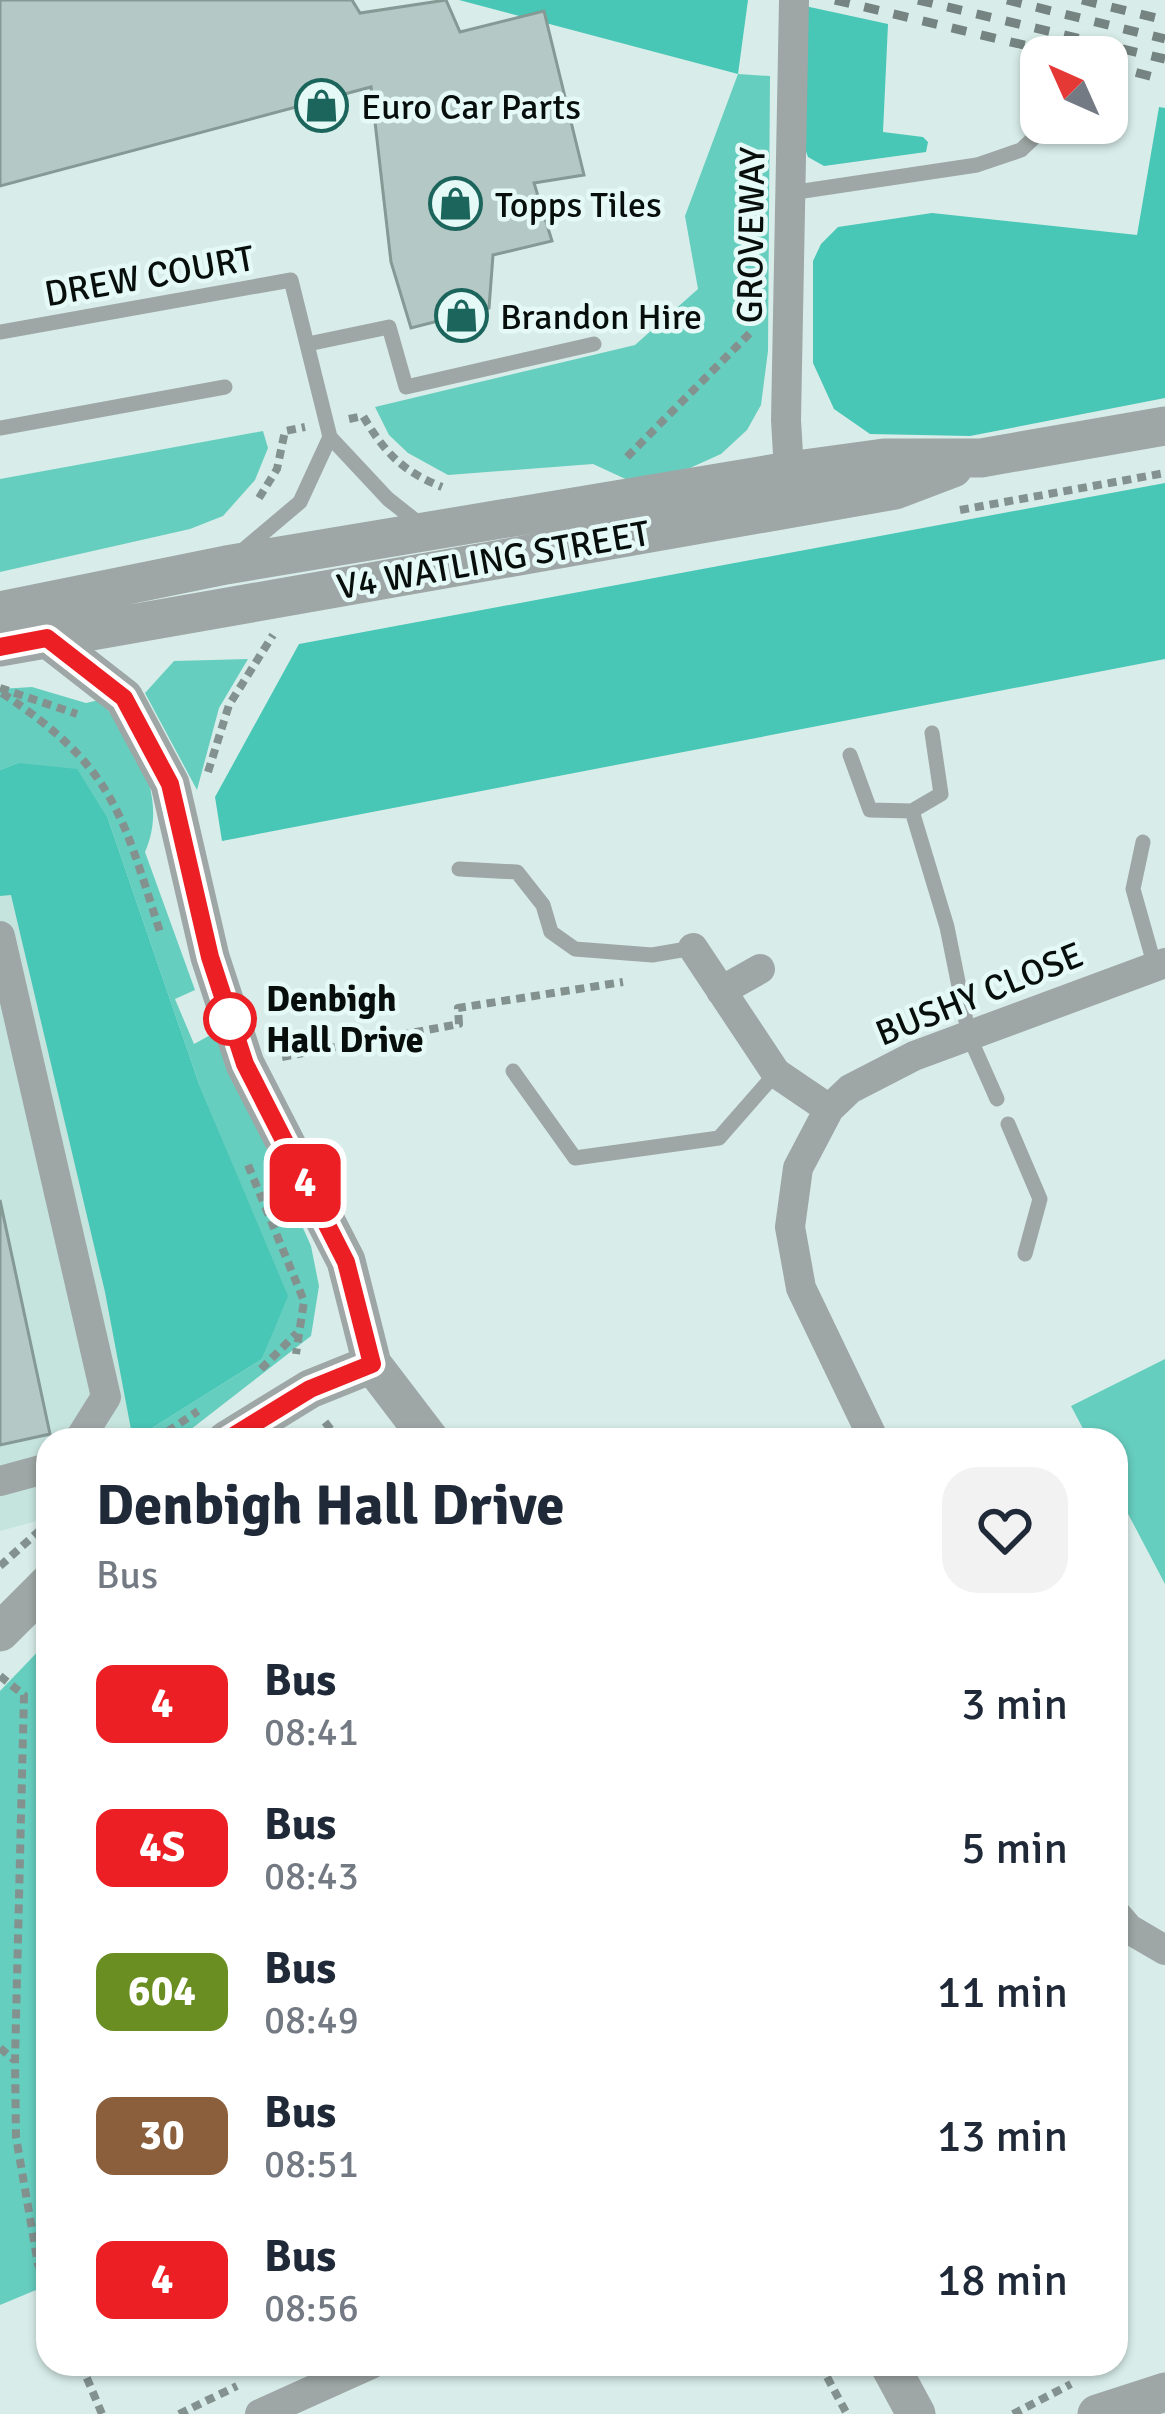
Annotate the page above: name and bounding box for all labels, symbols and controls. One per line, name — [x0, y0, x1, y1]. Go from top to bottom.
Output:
north arrow — [1020, 36, 1128, 144]
map controls — [1020, 36, 1128, 144]
shop icon: Euro Car Parts — [294, 78, 350, 134]
place label: Euro Car Parts — [361, 85, 581, 130]
street label: GROVEWAY — [727, 146, 776, 324]
shop icon: Topps Tiles — [428, 176, 484, 232]
place label: Topps Tiles — [495, 183, 662, 228]
street label: DREW COURT — [41, 236, 258, 317]
shop icon: Brandon Hire — [433, 288, 489, 344]
place label: Brandon Hire — [500, 295, 702, 340]
street label: V4 WATLING STREET — [333, 511, 653, 610]
street label: BUSHY CLOSE — [869, 932, 1090, 1056]
place label: Denbigh Hall Drive — [266, 977, 424, 1063]
marker: Denbigh Hall Drive — [205, 994, 255, 1044]
line badge: 4 — [266, 1144, 344, 1222]
text: 4 — [294, 1157, 316, 1208]
button: heart — [942, 1467, 1068, 1593]
text: Denbigh Hall Drive — [96, 1470, 565, 1541]
text: Bus — [96, 1551, 158, 1599]
text: Bus — [264, 1653, 336, 1708]
text: 3 min — [961, 1677, 1068, 1732]
text: 4 — [151, 1678, 173, 1729]
text: 08:41 — [264, 1708, 359, 1756]
text: Bus — [264, 1797, 336, 1852]
text: 5 min — [961, 1821, 1068, 1876]
text: 4S — [139, 1822, 185, 1873]
text: 08:43 — [264, 1852, 359, 1900]
text: Bus — [264, 1941, 336, 1996]
text: 11 min — [937, 1965, 1068, 2020]
text: 604 — [128, 1966, 196, 2017]
text: 08:49 — [264, 1996, 359, 2044]
text: Bus — [264, 2085, 336, 2140]
text: 13 min — [937, 2109, 1068, 2164]
text: 30 — [139, 2110, 185, 2161]
text: 08:51 — [264, 2140, 359, 2188]
text: Bus — [264, 2229, 336, 2284]
text: 18 min — [937, 2253, 1068, 2308]
text: 4 — [151, 2254, 173, 2305]
text: 08:56 — [264, 2284, 359, 2332]

